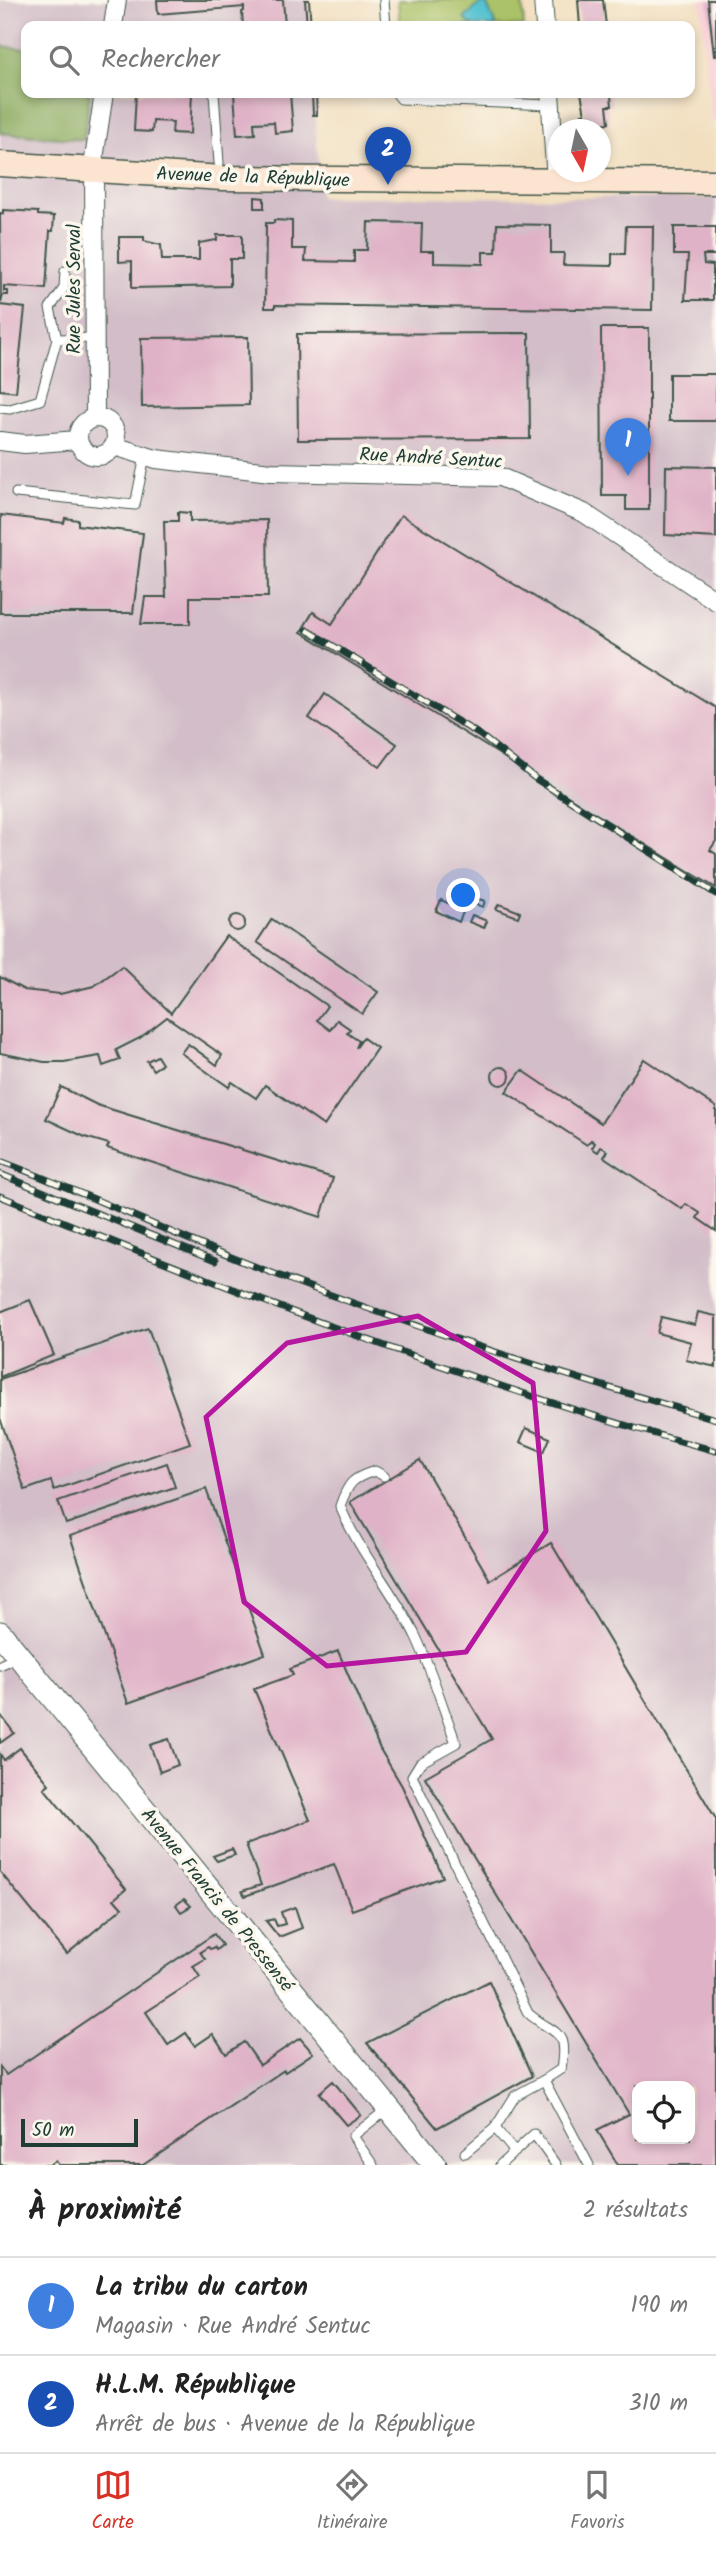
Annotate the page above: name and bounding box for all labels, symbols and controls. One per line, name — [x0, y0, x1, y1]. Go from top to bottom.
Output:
search box — [21, 21, 695, 98]
text: Rechercher — [101, 39, 220, 81]
icon: search — [45, 41, 83, 79]
north arrow — [548, 119, 611, 182]
pin: 2 — [365, 127, 411, 185]
street label: Avenue de la République — [156, 160, 351, 196]
street label: Rue Jules Serval — [60, 224, 90, 354]
pin: 1 — [605, 418, 651, 476]
street label: Rue André Sentuc — [358, 440, 503, 478]
your location — [446, 878, 480, 912]
street label: Avenue Francis de Pressensé — [133, 1802, 301, 1999]
map controls — [632, 2081, 695, 2144]
button: locate — [632, 2081, 695, 2144]
scale bar — [21, 2116, 138, 2148]
text: 50 m — [32, 2116, 74, 2146]
text: À proximité — [28, 2187, 181, 2235]
text: 2 résultats — [583, 2193, 688, 2229]
text: La tribu du carton — [95, 2267, 308, 2309]
text: 1 — [48, 2288, 54, 2324]
text: 190 m — [631, 2288, 688, 2324]
text: Magasin · Rue André Sentuc — [95, 2309, 371, 2345]
text: H.L.M. République — [95, 2365, 296, 2407]
text: 2 — [44, 2386, 58, 2422]
text: 310 m — [629, 2386, 688, 2422]
text: Arrêt de bus · Avenue de la République — [95, 2407, 475, 2443]
tab: Carte — [91, 2466, 134, 2538]
tab: Itinéraire — [317, 2466, 387, 2538]
tab: Favoris — [570, 2466, 625, 2538]

